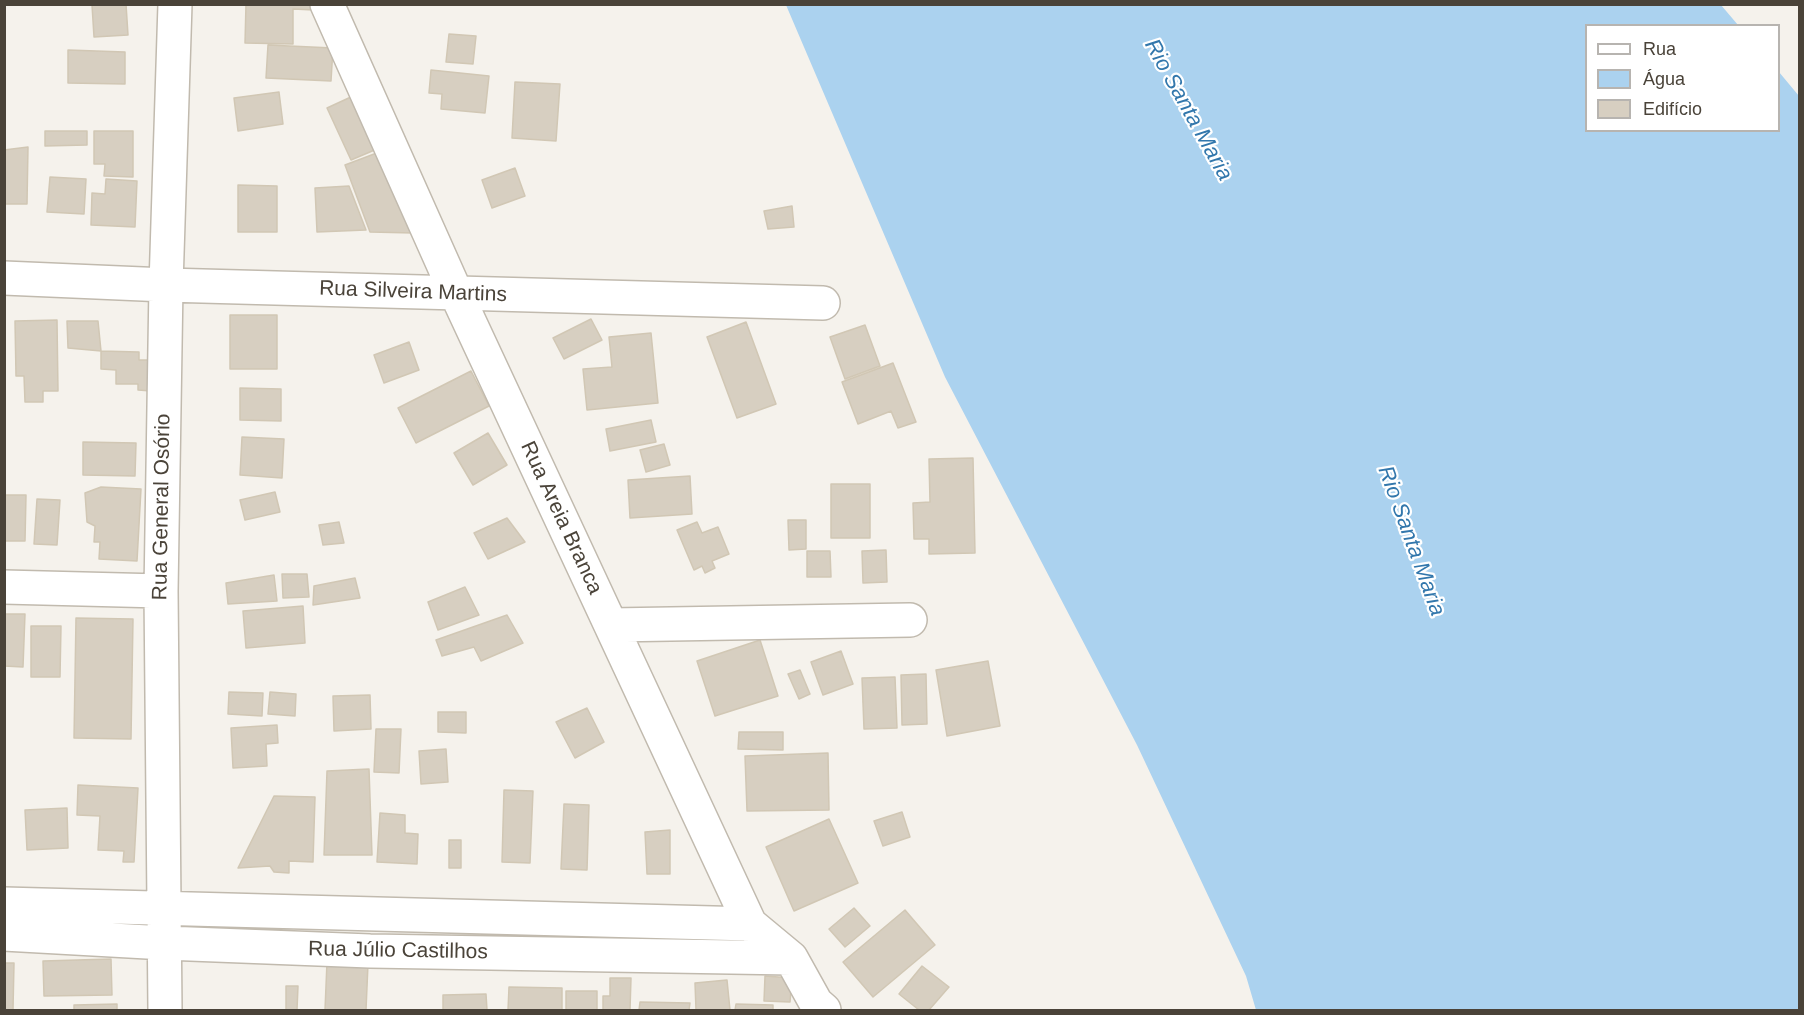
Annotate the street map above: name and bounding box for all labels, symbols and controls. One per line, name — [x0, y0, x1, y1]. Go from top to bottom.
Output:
legend — [1585, 24, 1780, 132]
water label: Rio Santa Maria — [1138, 35, 1238, 185]
text: Rua — [1643, 39, 1676, 59]
text: Água — [1643, 69, 1685, 89]
text: Edifício — [1643, 99, 1702, 119]
street label: Rua Silveira Martins — [319, 276, 507, 308]
street label: Rua General Osório — [148, 413, 176, 601]
street label: Rua Areia Branca — [515, 438, 607, 598]
water label: Rio Santa Maria — [1372, 462, 1450, 620]
street label: Rua Júlio Castilhos — [308, 937, 488, 965]

